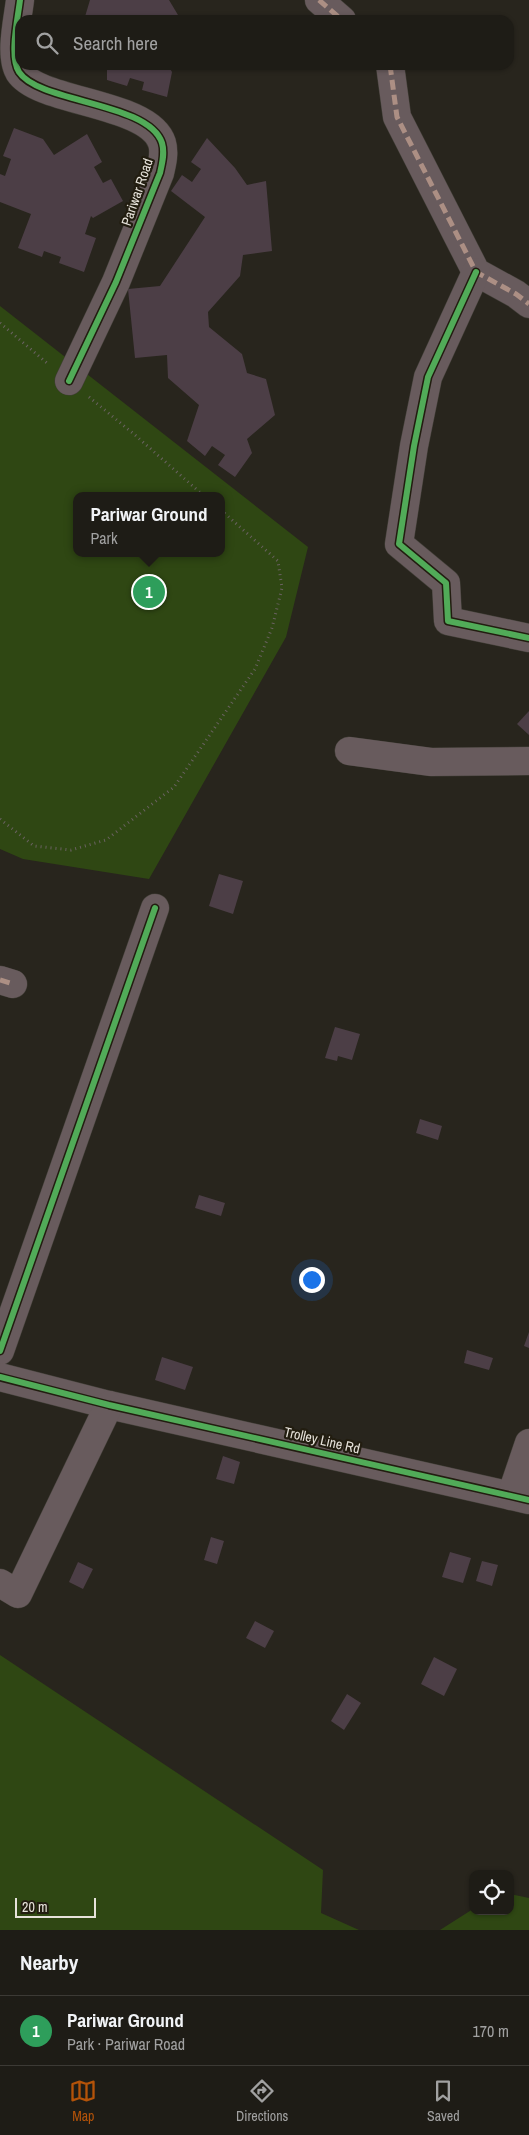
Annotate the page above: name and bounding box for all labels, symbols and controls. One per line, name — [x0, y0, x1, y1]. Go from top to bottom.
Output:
search box — [15, 15, 514, 70]
icon: search — [33, 29, 61, 57]
text: Search here — [73, 30, 158, 56]
street label: Pariwar Road — [117, 156, 157, 228]
popup — [73, 492, 225, 557]
text: Pariwar Ground — [91, 501, 207, 527]
text: Park — [91, 527, 118, 549]
pin: 1 — [133, 573, 165, 611]
your location — [299, 1267, 325, 1293]
street label: Trolley Line Rd — [282, 1423, 362, 1457]
map controls — [469, 1870, 514, 1915]
button: locate — [469, 1870, 514, 1915]
scale bar — [15, 1895, 96, 1918]
text: 20 m — [22, 1898, 48, 1916]
text: Nearby — [20, 1948, 78, 1977]
text: Pariwar Ground — [67, 2007, 184, 2033]
text: 1 — [32, 2020, 40, 2042]
text: 170 m — [473, 2020, 509, 2042]
text: Park · Pariwar Road — [67, 2033, 185, 2055]
tab: Map — [69, 2077, 97, 2125]
tab: Directions — [236, 2077, 288, 2125]
tab: Saved — [427, 2077, 460, 2125]

